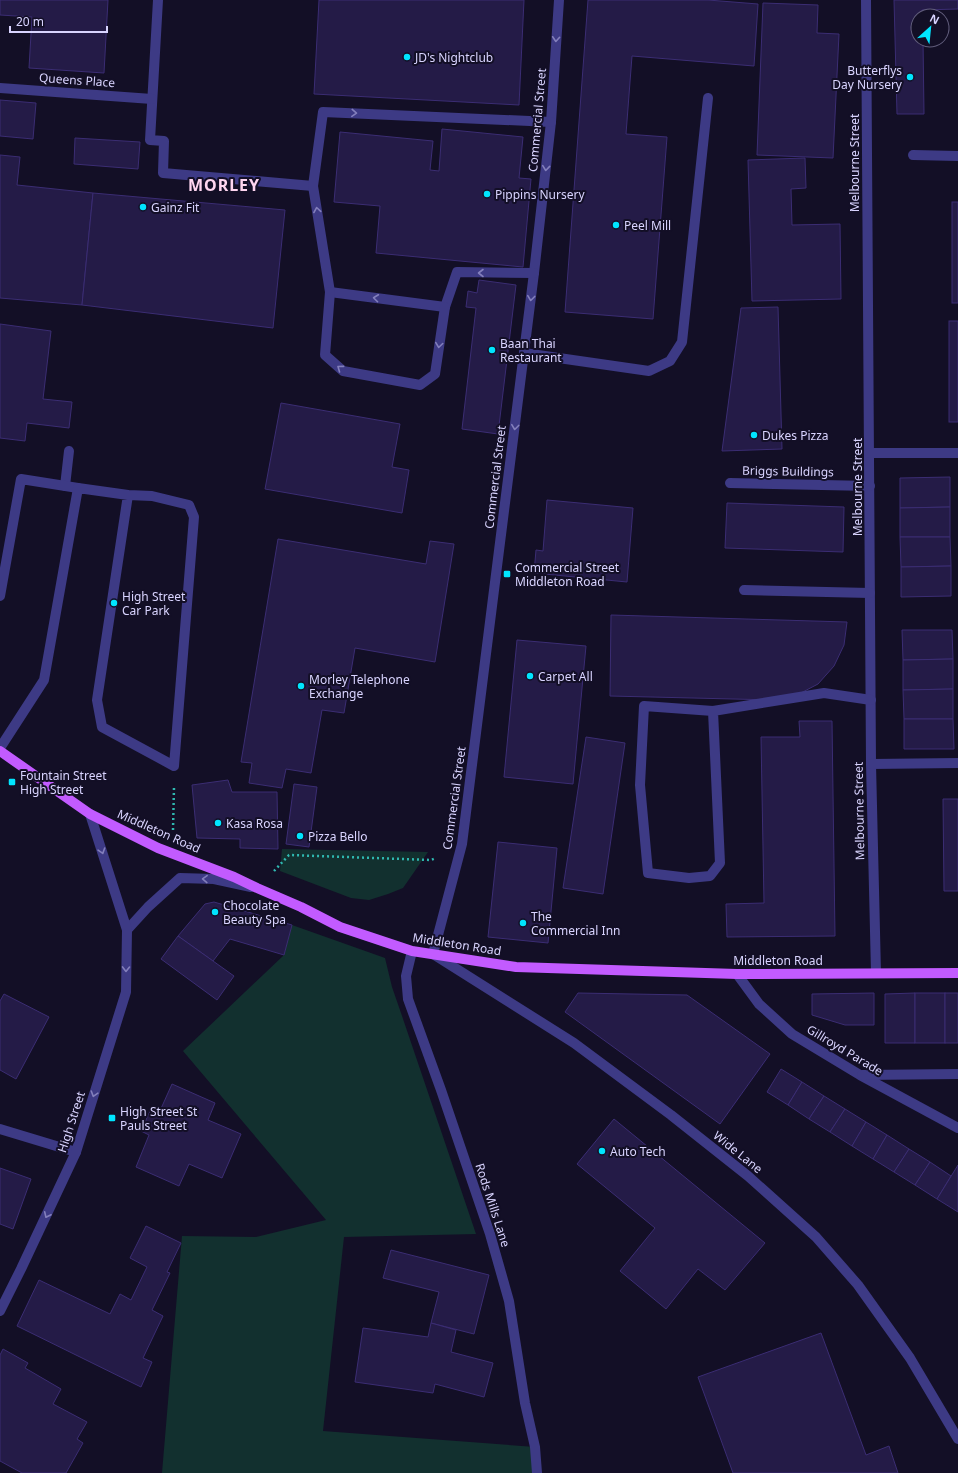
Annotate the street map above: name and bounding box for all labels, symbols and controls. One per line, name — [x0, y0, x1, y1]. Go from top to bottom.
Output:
scale bar — [10, 8, 107, 34]
north arrow — [910, 8, 950, 48]
text: N — [927, 10, 942, 27]
text: 20 m — [16, 13, 44, 30]
one-way arrow — [552, 36, 561, 42]
place label: JD's Nightclub — [414, 49, 493, 66]
marker: JD's Nightclub — [402, 52, 412, 62]
place label: Butterflys Day Nursery — [832, 62, 903, 93]
street label: Commercial Street — [524, 67, 550, 173]
street label: Queens Place — [38, 69, 116, 91]
marker: Butterflys Day Nursery — [905, 72, 915, 82]
one-way arrow — [351, 109, 357, 118]
street label: Melbourne Street — [846, 113, 863, 212]
one-way arrow — [541, 165, 550, 171]
district label: MORLEY — [188, 174, 260, 196]
place label: Pippins Nursery — [495, 186, 585, 203]
marker: Pippins Nursery — [482, 189, 492, 199]
place label: Gainz Fit — [151, 199, 200, 216]
marker: Gainz Fit — [138, 202, 148, 212]
one-way arrow — [313, 207, 322, 213]
place label: Peel Mill — [624, 217, 671, 234]
marker: Peel Mill — [611, 220, 621, 230]
one-way arrow — [478, 269, 484, 277]
one-way arrow — [373, 294, 379, 303]
one-way arrow — [527, 295, 536, 301]
place label: Baan Thai Restaurant — [500, 335, 562, 366]
one-way arrow — [435, 342, 444, 349]
marker: Baan Thai Restaurant — [487, 345, 497, 355]
one-way arrow — [337, 366, 344, 373]
street label: Commercial Street — [480, 424, 510, 530]
one-way arrow — [511, 424, 520, 430]
place label: Dukes Pizza — [762, 427, 829, 444]
marker: Dukes Pizza — [749, 430, 759, 440]
street label: Melbourne Street — [849, 437, 866, 536]
street label: Briggs Buildings — [742, 462, 834, 480]
place label: Commercial Street Middleton Road — [515, 559, 620, 590]
marker: Commercial Street Middleton Road — [502, 569, 512, 579]
place label: High Street Car Park — [122, 588, 186, 619]
marker: High Street Car Park — [109, 598, 119, 608]
place label: Carpet All — [538, 668, 593, 685]
place label: Morley Telephone Exchange — [309, 671, 410, 702]
marker: Carpet All — [525, 671, 535, 681]
marker: Morley Telephone Exchange — [296, 681, 306, 691]
street label: Commercial Street — [438, 745, 470, 851]
street label: Melbourne Street — [850, 761, 868, 860]
place label: Fountain Street High Street — [20, 767, 107, 798]
marker: Fountain Street High Street — [7, 777, 17, 787]
street label: Middleton Road — [115, 805, 203, 857]
place label: Kasa Rosa — [226, 815, 283, 832]
marker: Kasa Rosa — [213, 818, 223, 828]
place label: Pizza Bello — [308, 828, 368, 845]
marker: Pizza Bello — [295, 831, 305, 841]
one-way arrow — [97, 847, 106, 854]
one-way arrow — [202, 875, 208, 883]
place label: Chocolate Beauty Spa — [223, 897, 286, 928]
marker: Chocolate Beauty Spa — [210, 907, 220, 917]
place label: The Commercial Inn — [531, 908, 620, 939]
marker: The Commercial Inn — [518, 918, 528, 928]
street label: Middleton Road — [411, 929, 503, 959]
street label: Middleton Road — [733, 952, 823, 969]
one-way arrow — [122, 966, 130, 972]
street label: Gillroyd Parade — [804, 1021, 886, 1080]
street label: High Street — [53, 1089, 89, 1155]
one-way arrow — [90, 1090, 99, 1097]
place label: High Street St Pauls Street — [120, 1103, 198, 1134]
marker: High Street St Pauls Street — [107, 1113, 117, 1123]
street label: Wide Lane — [710, 1127, 766, 1177]
place label: Auto Tech — [610, 1143, 666, 1160]
marker: Auto Tech — [597, 1146, 607, 1156]
street label: Rods Mills Lane — [471, 1161, 515, 1249]
one-way arrow — [43, 1211, 51, 1218]

